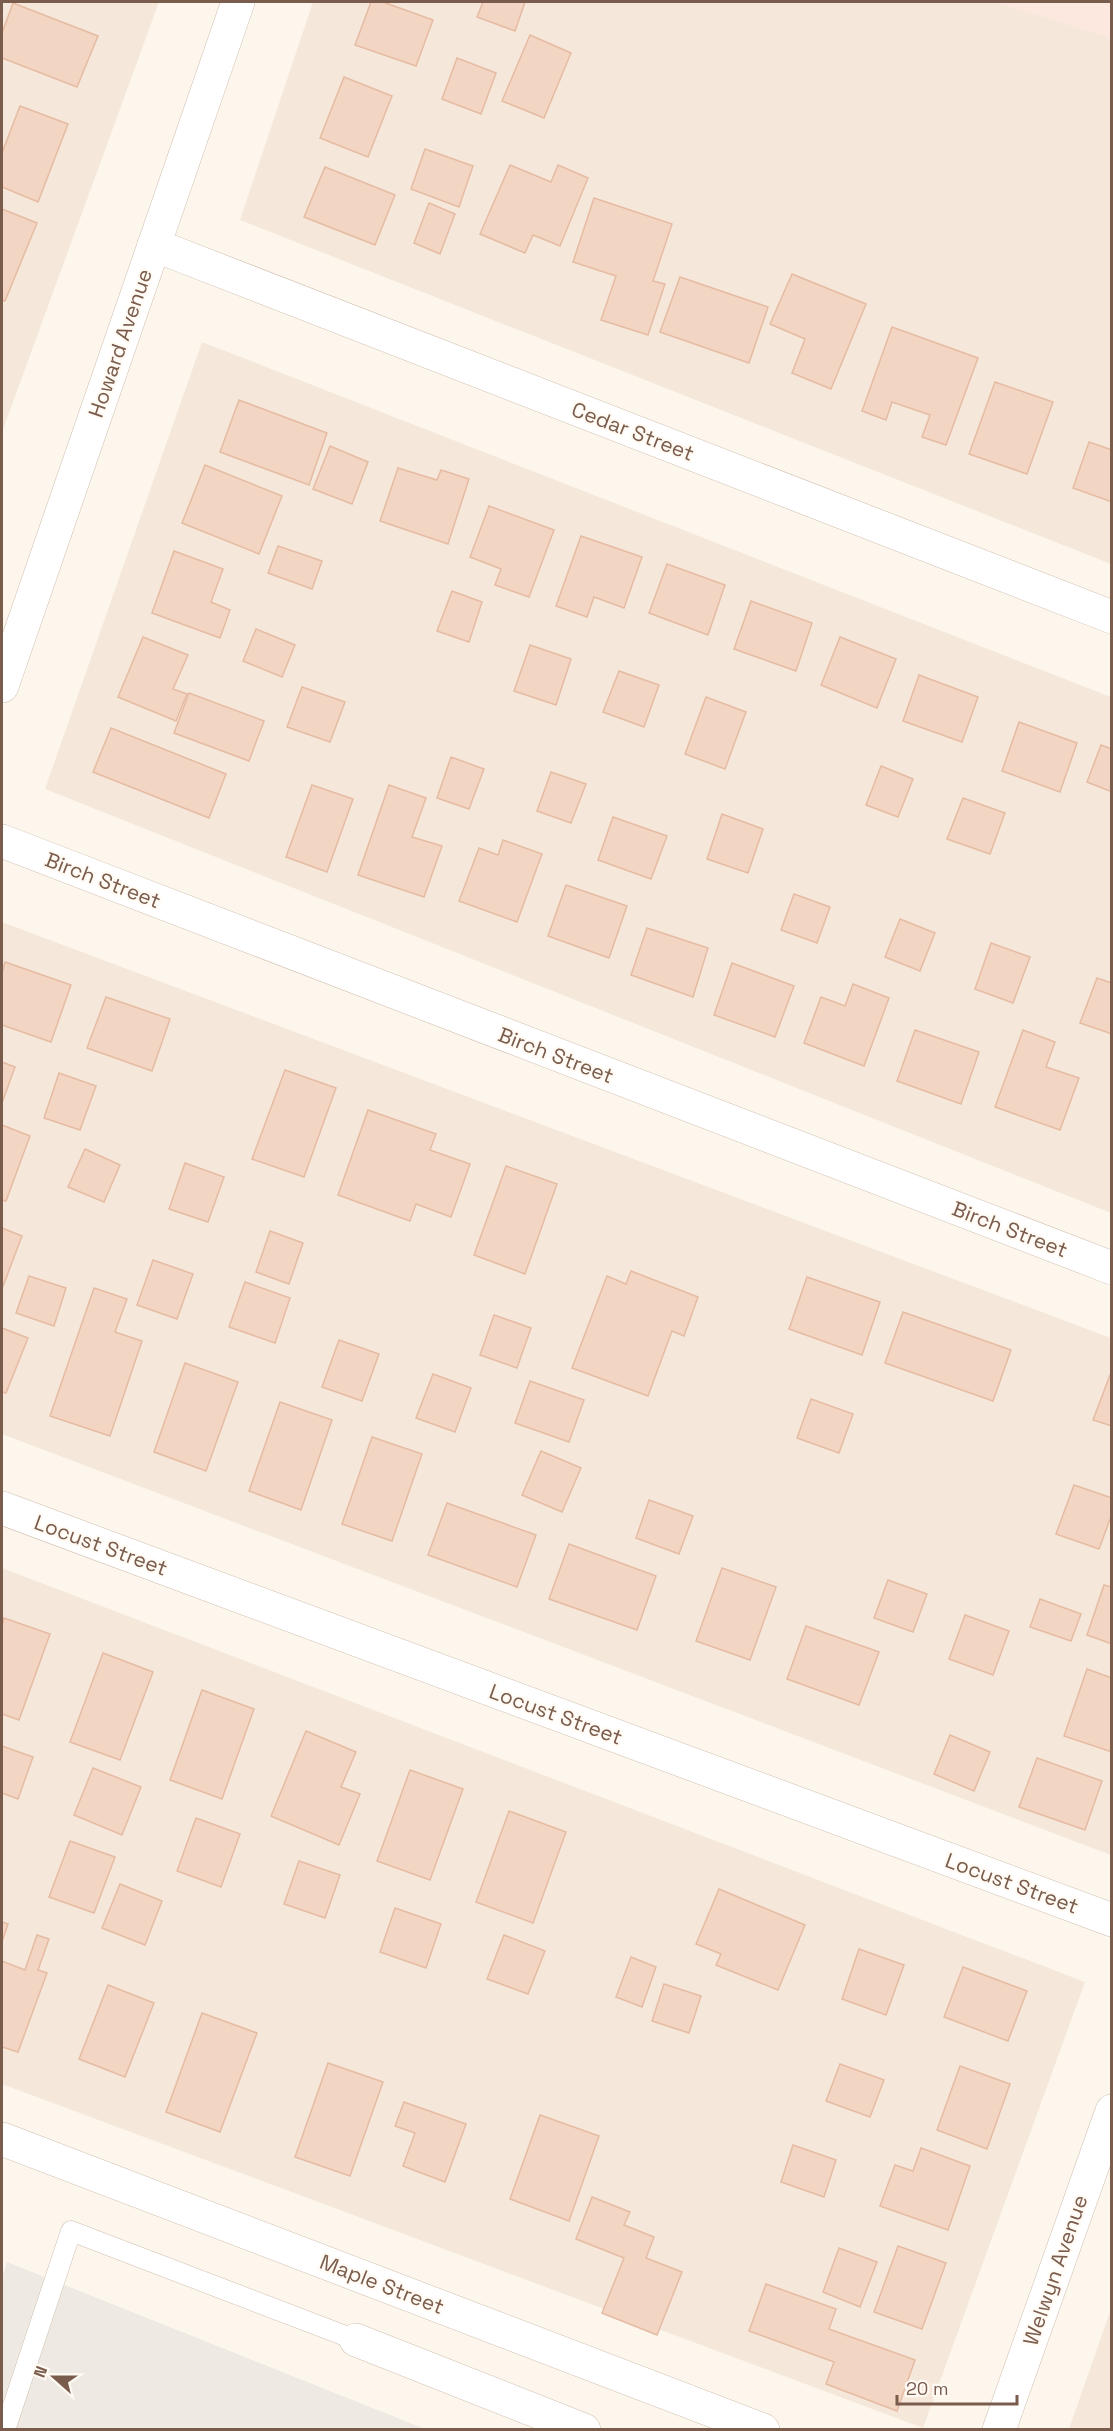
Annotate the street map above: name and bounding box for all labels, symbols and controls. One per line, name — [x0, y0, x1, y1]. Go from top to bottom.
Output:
street label: Howard Avenue — [82, 265, 158, 421]
street label: Cedar Street — [568, 395, 698, 467]
street label: Birch Street — [41, 846, 165, 914]
street label: Birch Street — [494, 1021, 618, 1089]
street label: Birch Street — [948, 1195, 1072, 1263]
street label: Locust Street — [31, 1508, 171, 1582]
street label: Locust Street — [486, 1677, 626, 1751]
street label: Locust Street — [942, 1846, 1082, 1920]
street label: Welwyn Avenue — [1017, 2191, 1093, 2349]
street label: Maple Street — [316, 2248, 448, 2320]
north arrow — [24, 2347, 84, 2407]
text: N — [29, 2363, 52, 2381]
scale bar — [897, 2368, 1017, 2406]
text: 20 m — [906, 2377, 949, 2400]

